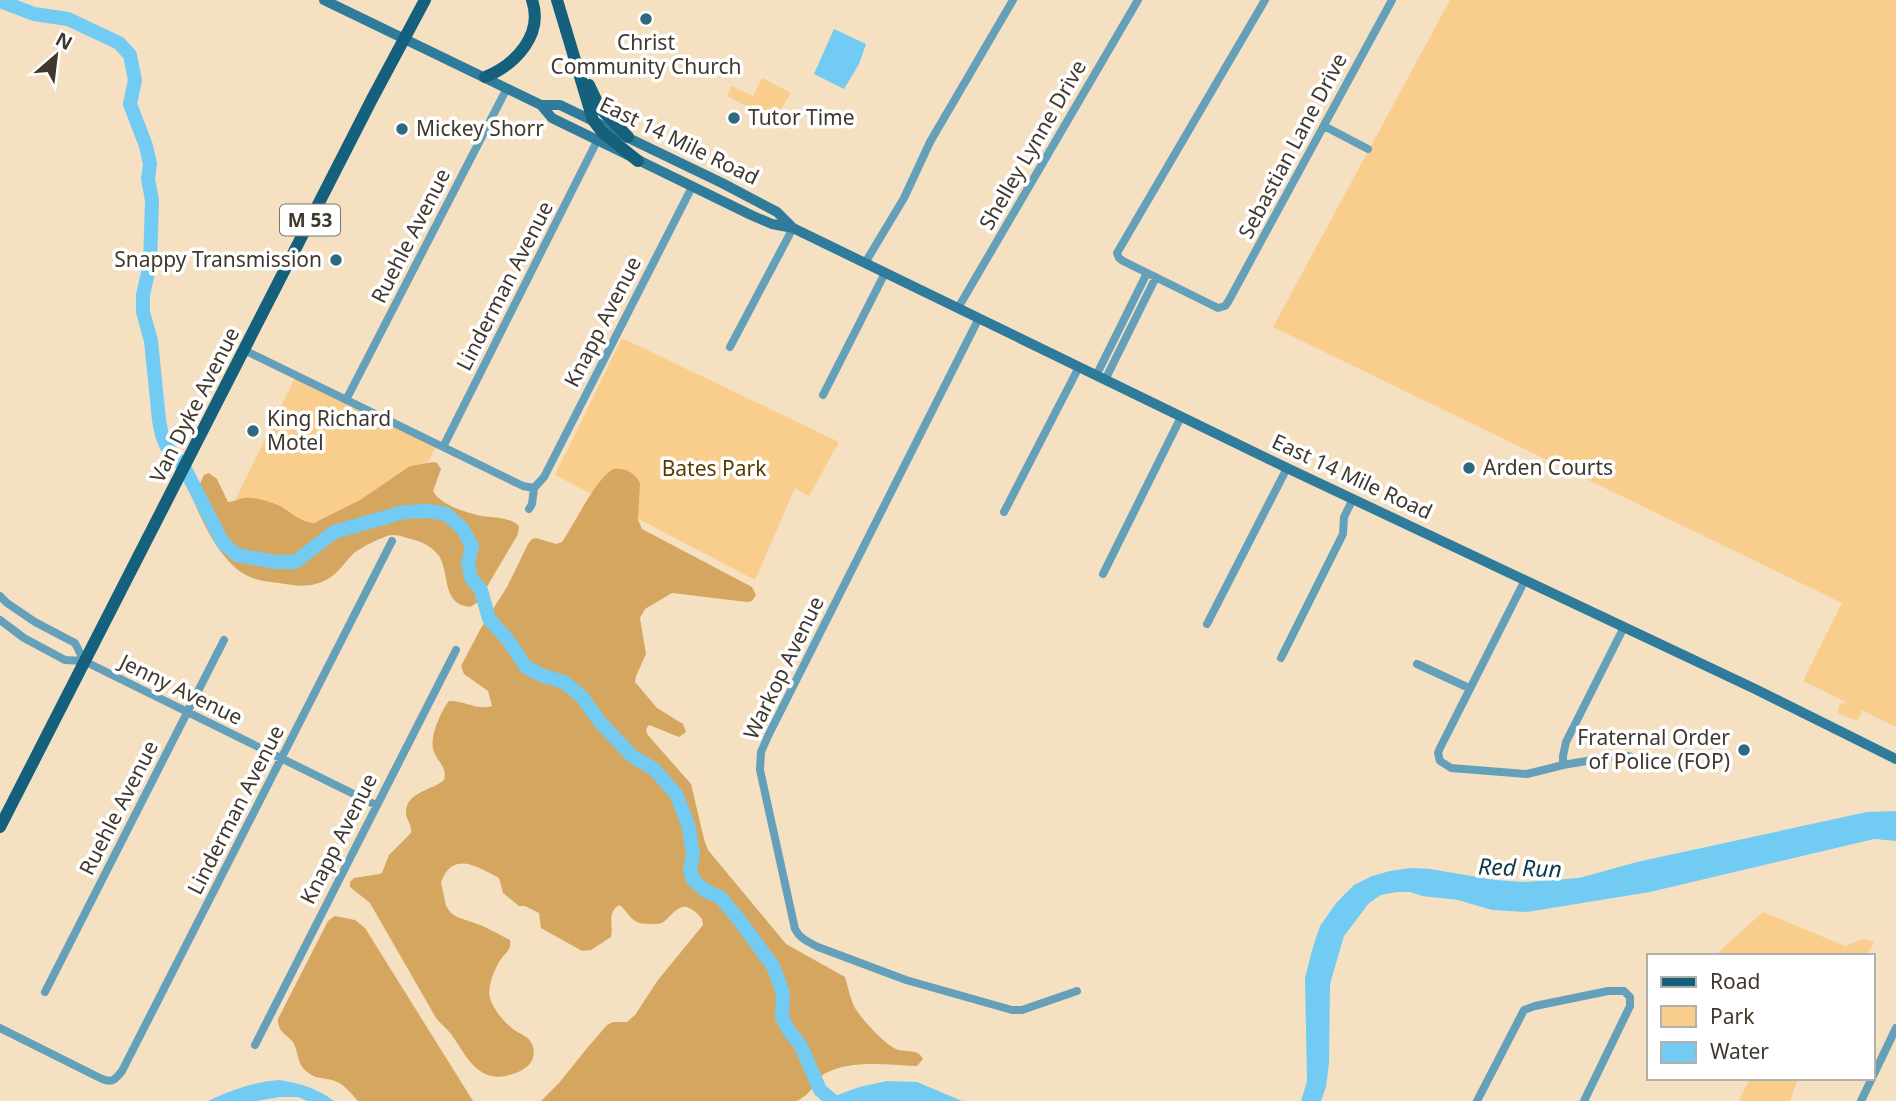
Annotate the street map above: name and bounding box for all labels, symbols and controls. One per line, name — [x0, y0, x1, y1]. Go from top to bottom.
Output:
marker: Christ Community Church — [638, 11, 654, 27]
north arrow — [21, 21, 91, 91]
text: N — [51, 26, 77, 56]
place label: Christ Community Church — [551, 28, 741, 80]
street label: Sebastian Lane Drive — [1231, 48, 1353, 243]
street label: Shelley Lynne Drive — [972, 54, 1092, 235]
street label: East 14 Mile Road — [595, 89, 764, 191]
place label: Tutor Time — [748, 103, 855, 131]
marker: Tutor Time — [726, 110, 742, 126]
place label: Mickey Shorr — [416, 114, 544, 142]
marker: Mickey Shorr — [394, 121, 410, 137]
street label: Ruehle Avenue — [364, 164, 456, 308]
street label: Linderman Avenue — [449, 196, 559, 375]
road number: M 53 — [280, 204, 340, 235]
place label: Snappy Transmission — [114, 245, 322, 273]
marker: Snappy Transmission — [328, 252, 344, 268]
street label: Knapp Avenue — [557, 252, 647, 392]
street label: Van Dyke Avenue — [143, 322, 245, 487]
place label: King Richard Motel — [267, 404, 391, 456]
marker: King Richard Motel — [245, 423, 261, 439]
street label: East 14 Mile Road — [1268, 427, 1437, 525]
place label: Arden Courts — [1483, 453, 1613, 481]
park label: Bates Park — [662, 454, 767, 482]
marker: Arden Courts — [1461, 460, 1477, 476]
street label: Warkop Avenue — [736, 592, 830, 744]
street label: Jenny Avenue — [114, 646, 248, 731]
street label: Linderman Avenue — [180, 720, 290, 899]
place label: Fraternal Order of Police (FOP) — [1577, 723, 1730, 775]
street label: Ruehle Avenue — [72, 736, 164, 880]
marker: Fraternal Order of Police (FOP) — [1736, 742, 1752, 758]
street label: Knapp Avenue — [293, 769, 383, 909]
water label: Red Run — [1478, 850, 1562, 884]
legend — [1647, 954, 1875, 1080]
text: Road — [1710, 967, 1760, 995]
text: Park — [1710, 1002, 1755, 1030]
text: Water — [1710, 1037, 1769, 1065]

